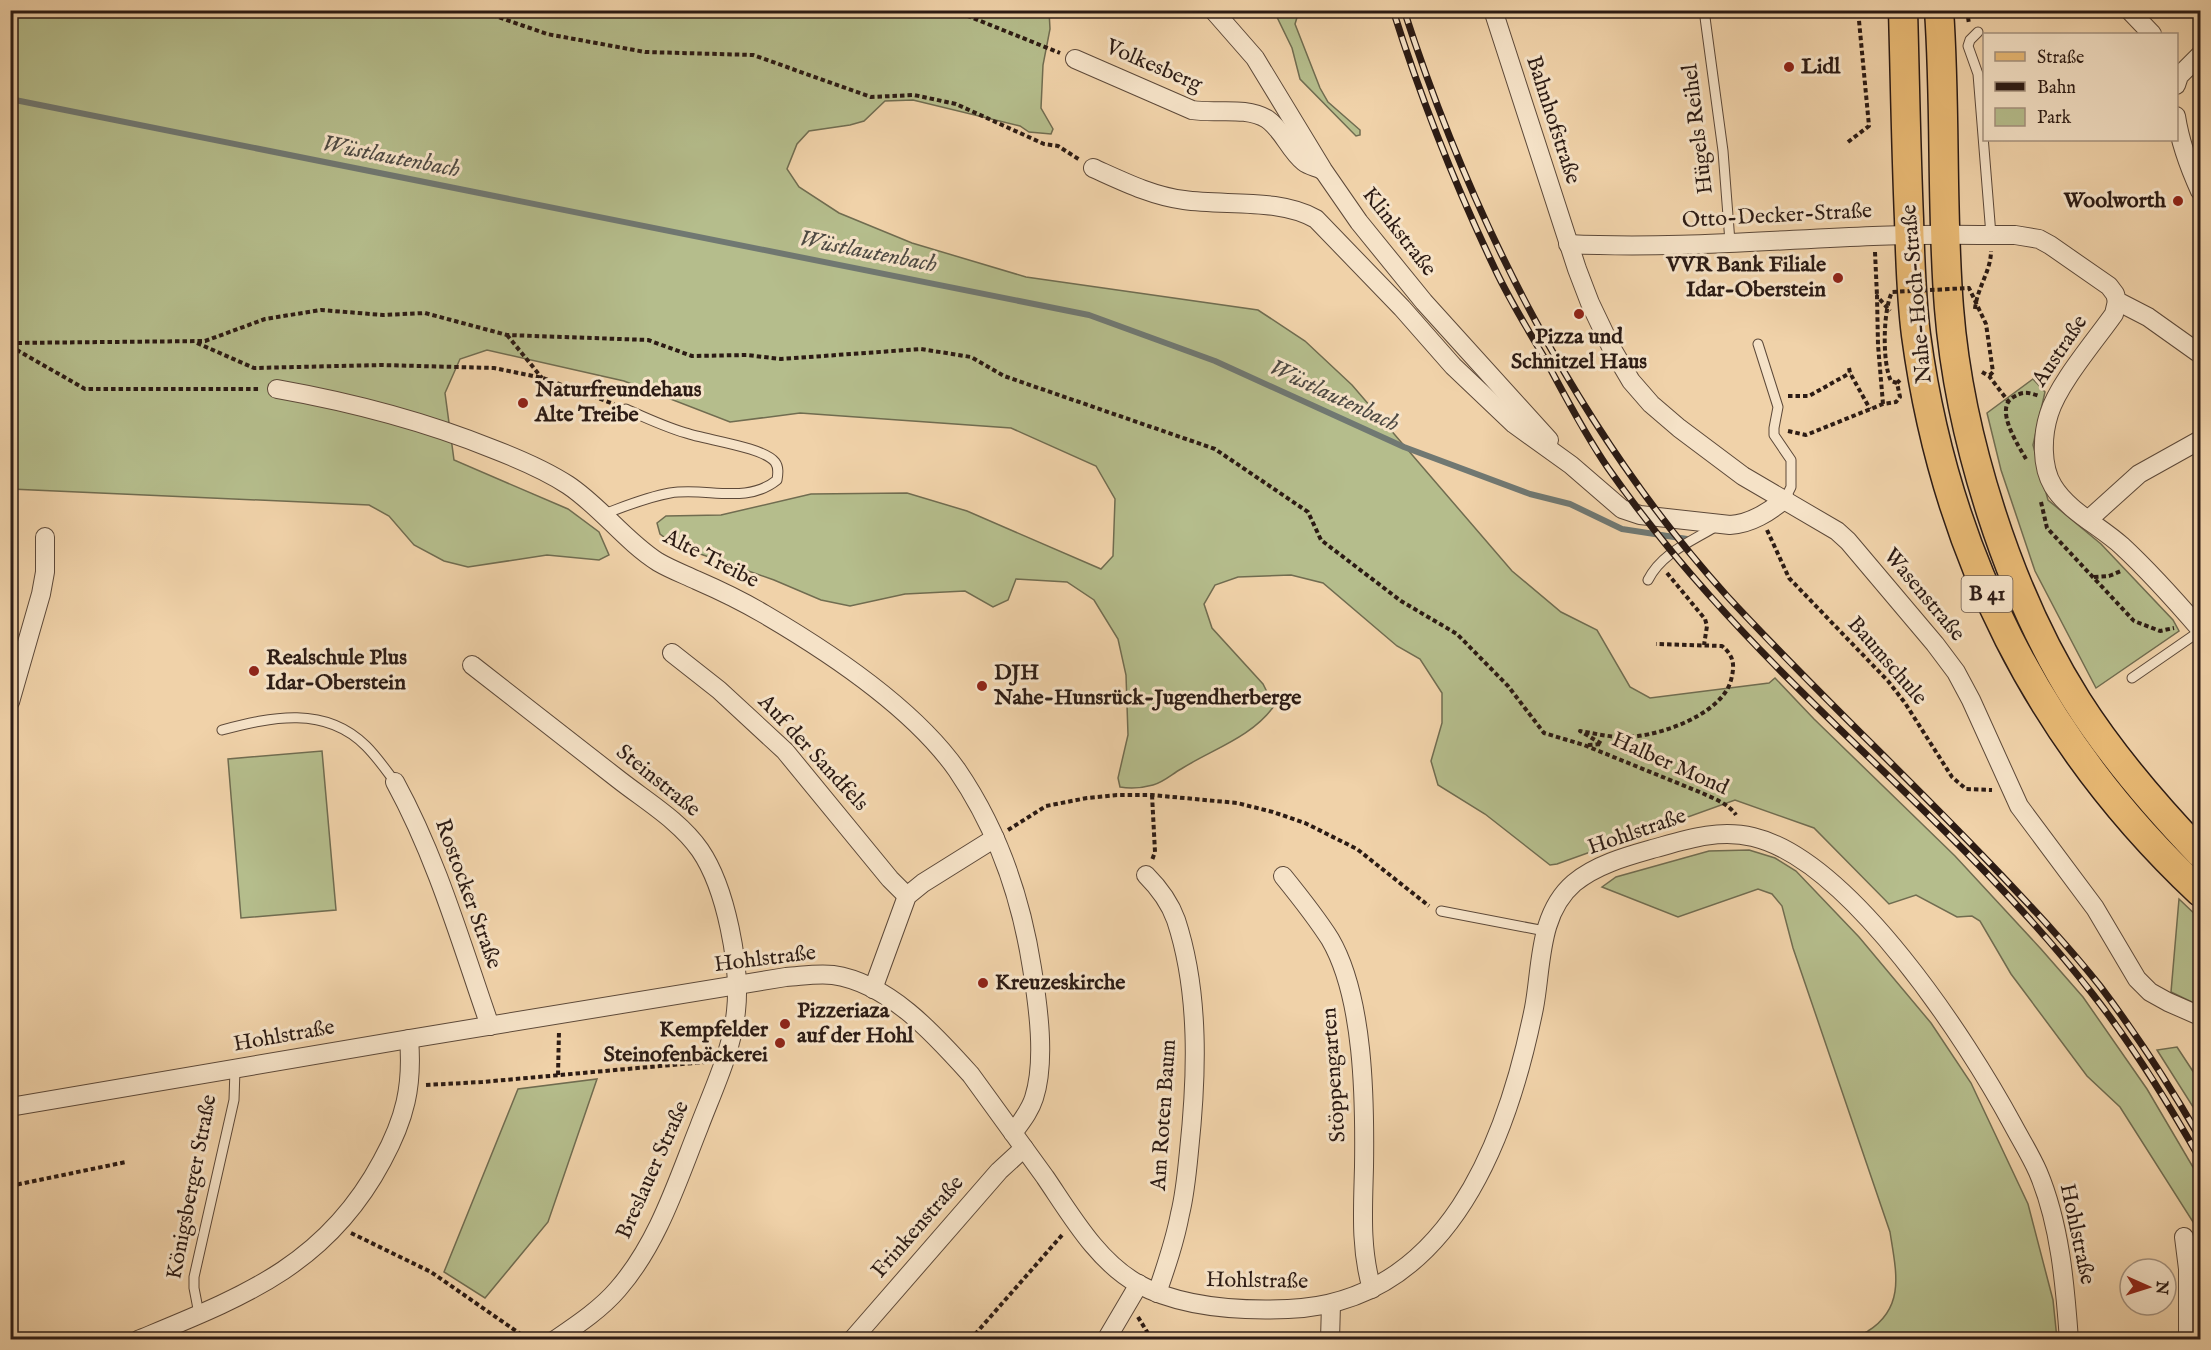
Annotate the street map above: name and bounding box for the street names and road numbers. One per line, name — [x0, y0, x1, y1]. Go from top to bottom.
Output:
street label: Volkesberg — [1100, 33, 1208, 99]
street label: Bahnhofstraße — [1519, 52, 1587, 188]
street label: Hügels Reihel — [1676, 62, 1720, 196]
street label: Klinkstraße — [1355, 182, 1443, 282]
street label: Otto-Decker-Straße — [1681, 197, 1873, 235]
street label: Nahe-Hoch-Straße — [1895, 203, 1939, 385]
street label: Austraße — [2025, 310, 2094, 393]
street label: Alte Treibe — [658, 523, 763, 595]
street label: Wasenstraße — [1877, 543, 1971, 647]
road number: B 41 — [1962, 576, 2012, 612]
street label: Baumschule — [1841, 611, 1933, 711]
street label: Auf der Sandfels — [751, 688, 874, 817]
street label: Halber Mond — [1607, 726, 1733, 802]
street label: Steinstraße — [610, 738, 706, 824]
street label: Hohlstraße — [1584, 802, 1690, 862]
street label: Rostocker Straße — [428, 815, 508, 973]
street label: Hohlstraße — [713, 939, 817, 979]
street label: Stöppengarten — [1315, 1006, 1353, 1143]
street label: Hohlstraße — [231, 1013, 337, 1059]
street label: Am Roten Baum — [1145, 1038, 1183, 1193]
street label: Königsberger Straße — [160, 1092, 224, 1282]
street label: Breslauer Straße — [610, 1097, 696, 1243]
street label: Frinkenstraße — [866, 1170, 970, 1284]
street label: Hohlstraße — [2053, 1181, 2101, 1287]
street label: Hohlstraße — [1206, 1266, 1308, 1296]

